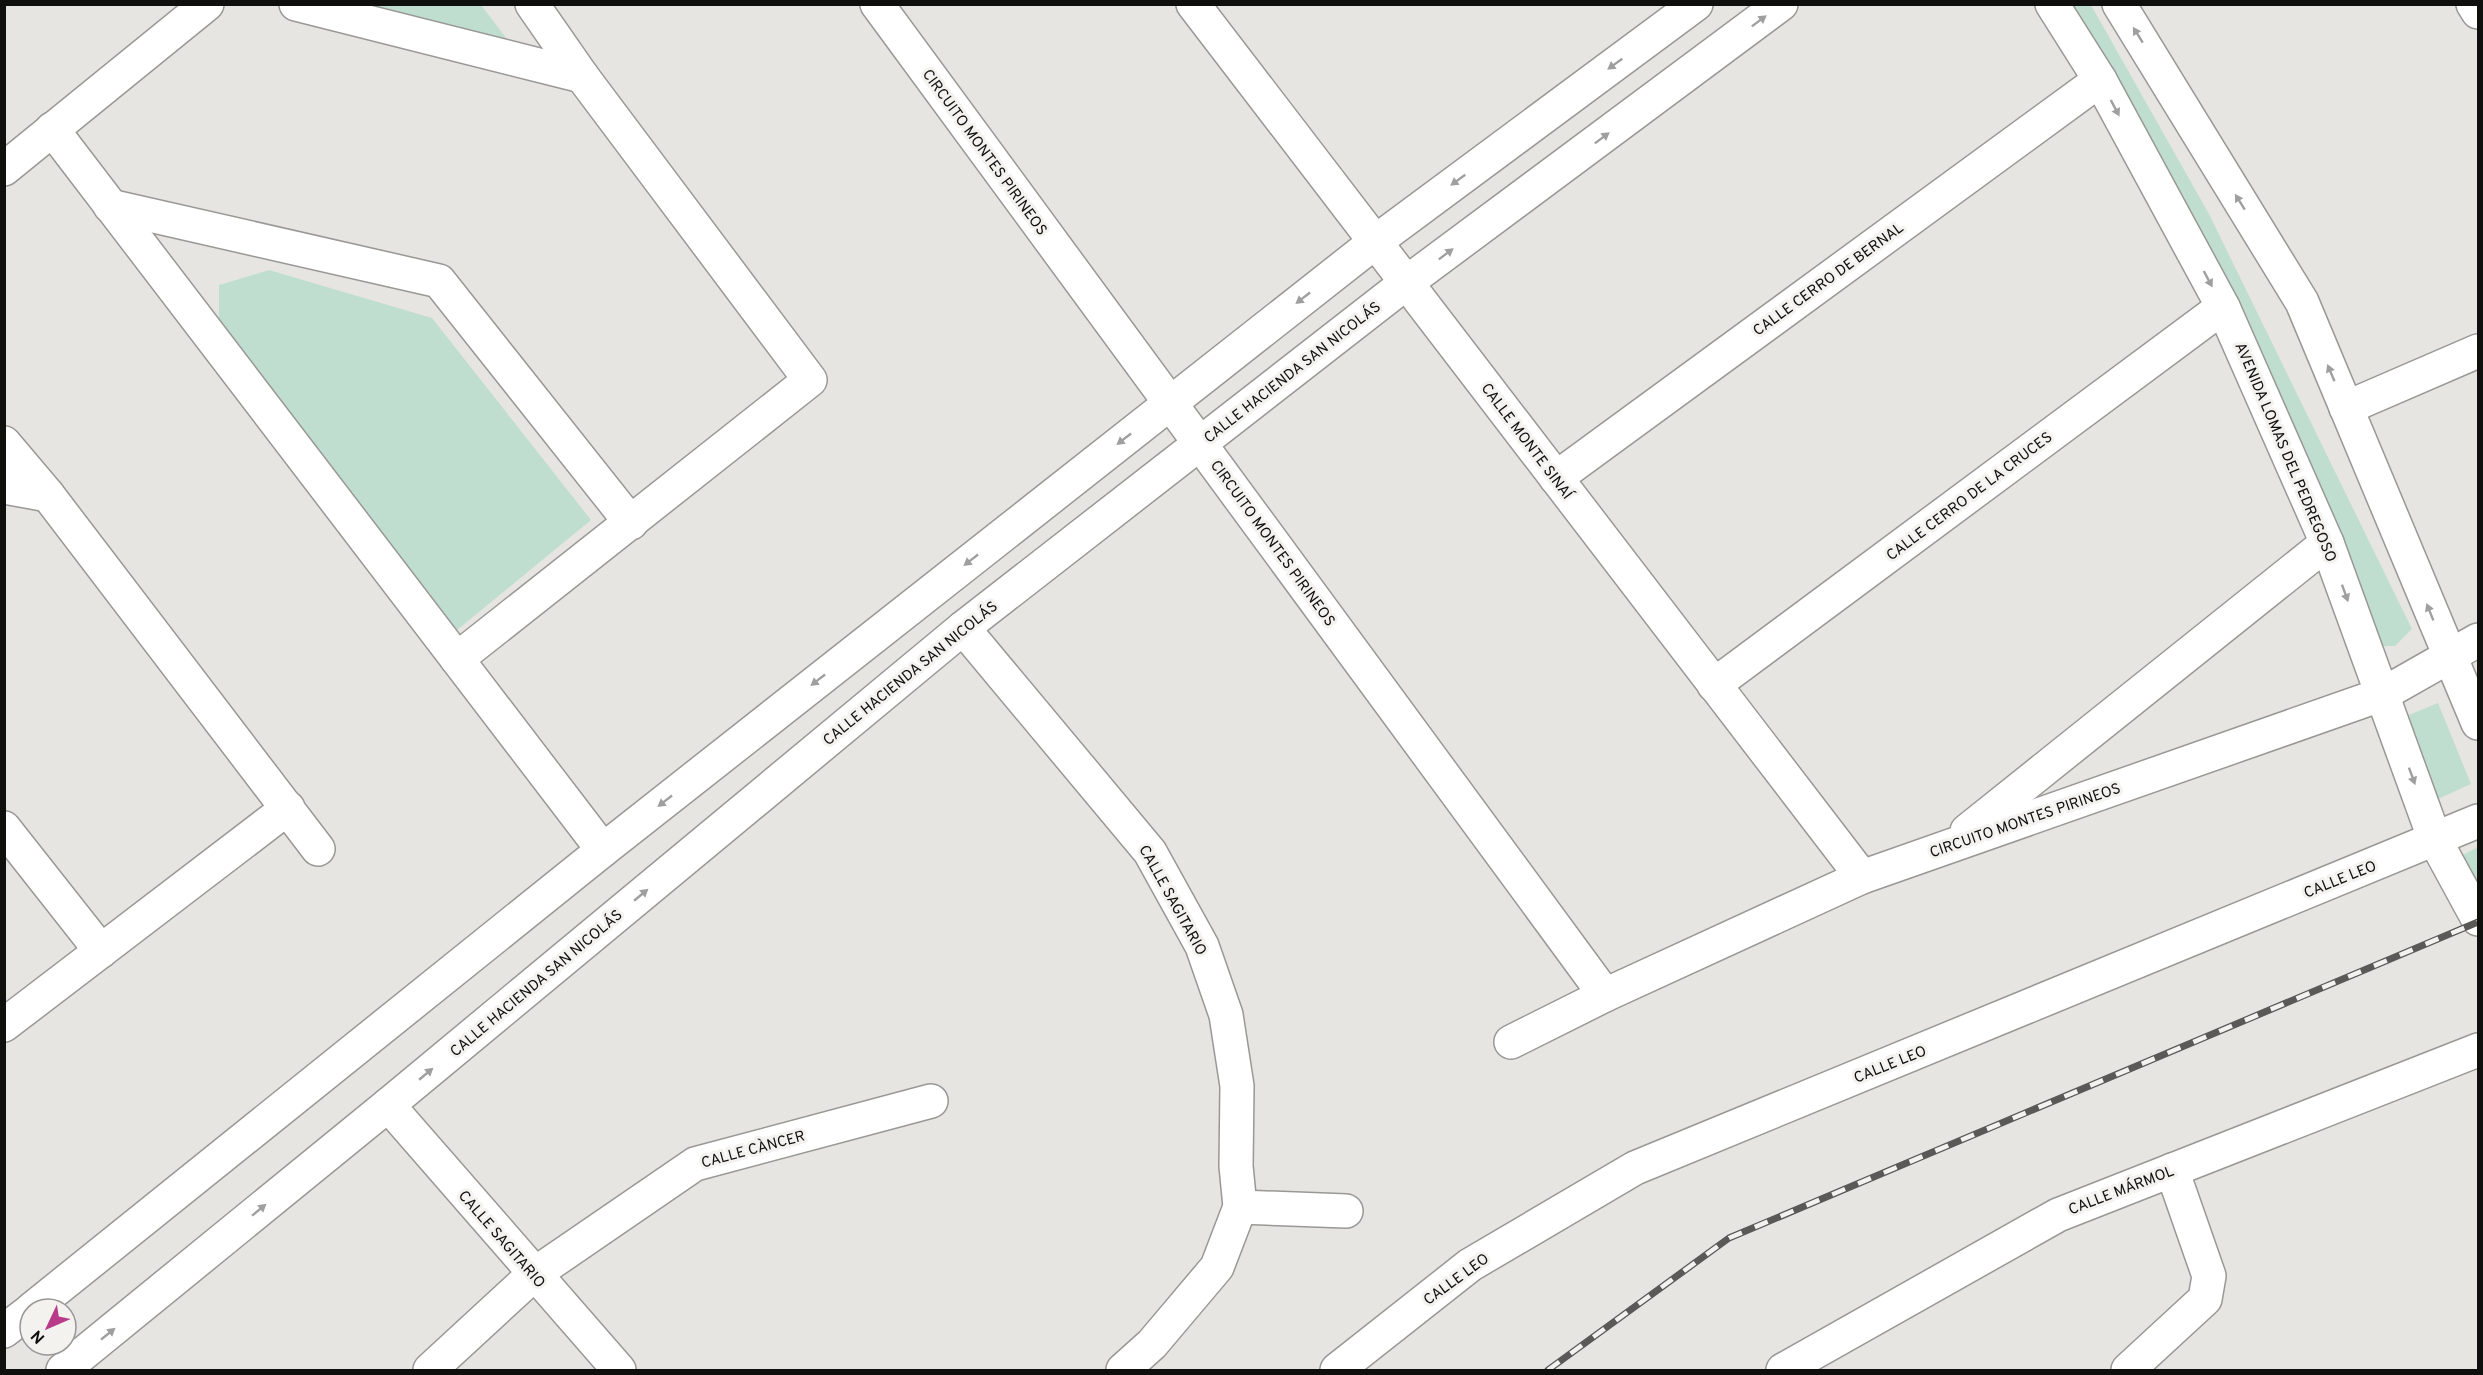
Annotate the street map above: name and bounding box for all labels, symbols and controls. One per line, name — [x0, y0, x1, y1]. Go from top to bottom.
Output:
one-way arrow — [1750, 15, 1766, 27]
one-way arrow — [2133, 27, 2144, 43]
one-way arrow — [1608, 58, 1624, 70]
street label: CIRCUITO MONTES PIRINEOS — [917, 66, 1051, 240]
one-way arrow — [2110, 100, 2120, 117]
one-way arrow — [1595, 132, 1610, 144]
one-way arrow — [1451, 174, 1467, 186]
one-way arrow — [2235, 194, 2246, 210]
street label: CALLE CERRO DE BERNAL — [1750, 219, 1908, 341]
one-way arrow — [1437, 248, 1453, 260]
one-way arrow — [2203, 271, 2213, 288]
one-way arrow — [1295, 292, 1311, 305]
street label: CALLE HACIENDA SAN NICOLÁS — [1200, 297, 1385, 448]
street label: AVENIDA LOMAS DEL PEDREGOSO — [2230, 340, 2340, 565]
one-way arrow — [2326, 364, 2336, 382]
street label: CALLE MONTE SINAÍ — [1476, 379, 1578, 505]
street label: CALLE CERRO DE LA CRUCES — [1883, 429, 2057, 566]
one-way arrow — [1117, 433, 1132, 445]
street label: CIRCUITO MONTES PIRINEOS — [1205, 457, 1339, 631]
one-way arrow — [963, 553, 979, 566]
one-way arrow — [2340, 584, 2350, 602]
street label: CALLE HACIENDA SAN NICOLÁS — [819, 597, 1002, 751]
one-way arrow — [2425, 602, 2435, 620]
one-way arrow — [810, 674, 826, 687]
one-way arrow — [2408, 767, 2418, 785]
street label: CIRCUITO MONTES PIRINEOS — [1927, 780, 2124, 863]
one-way arrow — [657, 794, 672, 806]
street label: CALLE SAGITARIO — [1134, 842, 1210, 959]
street label: CALLE LEO — [2301, 857, 2380, 904]
one-way arrow — [633, 889, 649, 902]
street label: CALLE HACIENDA SAN NICOLÁS — [446, 906, 627, 1062]
street label: CALLE LEO — [1851, 1042, 1930, 1089]
one-way arrow — [418, 1067, 434, 1080]
street label: CALLE CÀNCER — [699, 1126, 807, 1173]
street label: CALLE MÁRMOL — [2066, 1162, 2177, 1220]
street label: CALLE SAGITARIO — [453, 1187, 548, 1293]
one-way arrow — [251, 1204, 267, 1217]
street label: CALLE LEO — [1420, 1250, 1493, 1310]
north arrow — [18, 1297, 78, 1357]
text: N — [27, 1325, 50, 1347]
one-way arrow — [100, 1327, 116, 1340]

